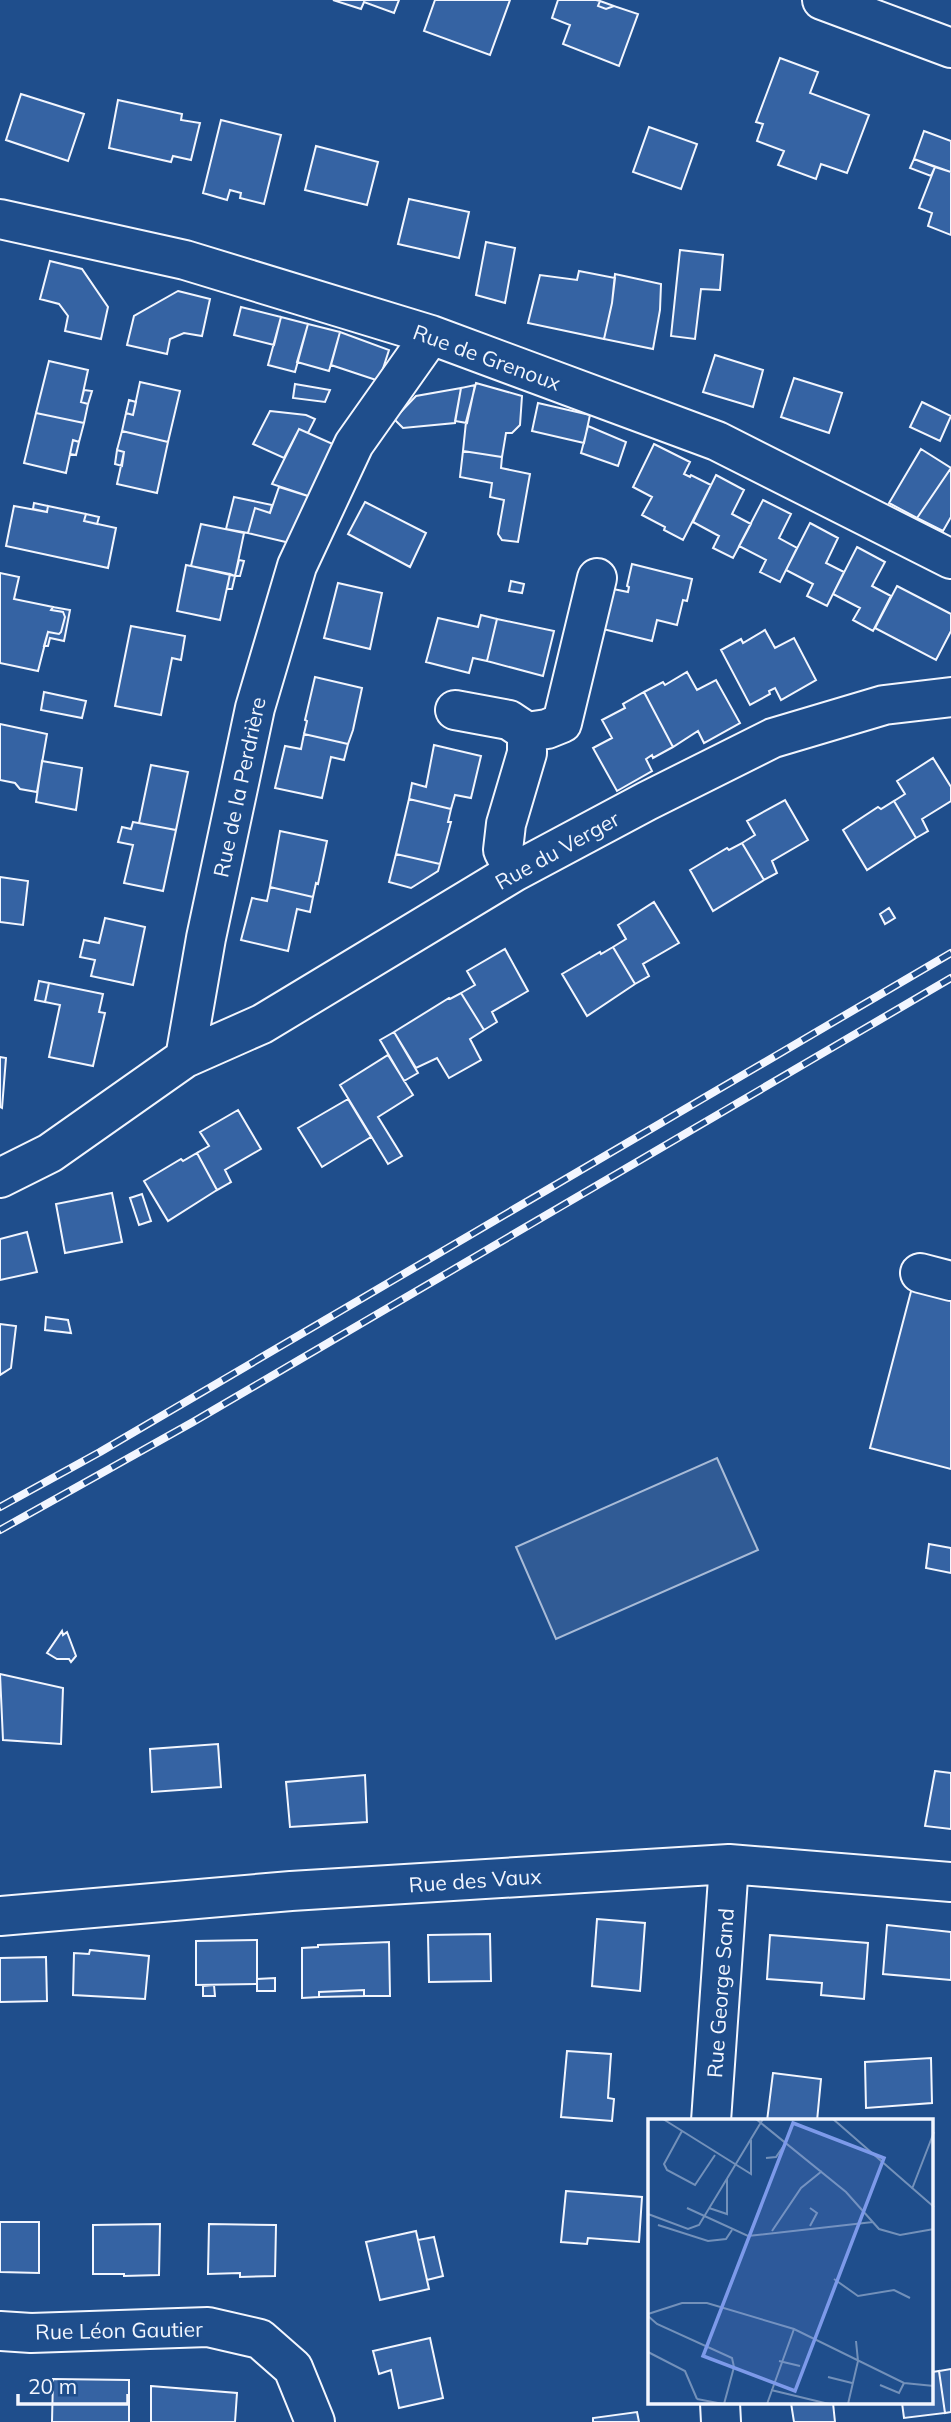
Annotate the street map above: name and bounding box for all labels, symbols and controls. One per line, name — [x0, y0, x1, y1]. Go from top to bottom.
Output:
street label: Rue de Grenoux — [410, 318, 564, 396]
street label: Rue de la Perdrière — [207, 694, 271, 880]
street label: Rue du Verger — [490, 805, 624, 895]
street label: Rue des Vaux — [408, 1862, 542, 1898]
street label: Rue George Sand — [701, 1907, 739, 2079]
inset map — [648, 2119, 934, 2404]
street label: Rue Léon Gautier — [35, 2316, 203, 2344]
scale bar — [18, 2362, 128, 2406]
text: 20 m — [28, 2373, 77, 2399]

